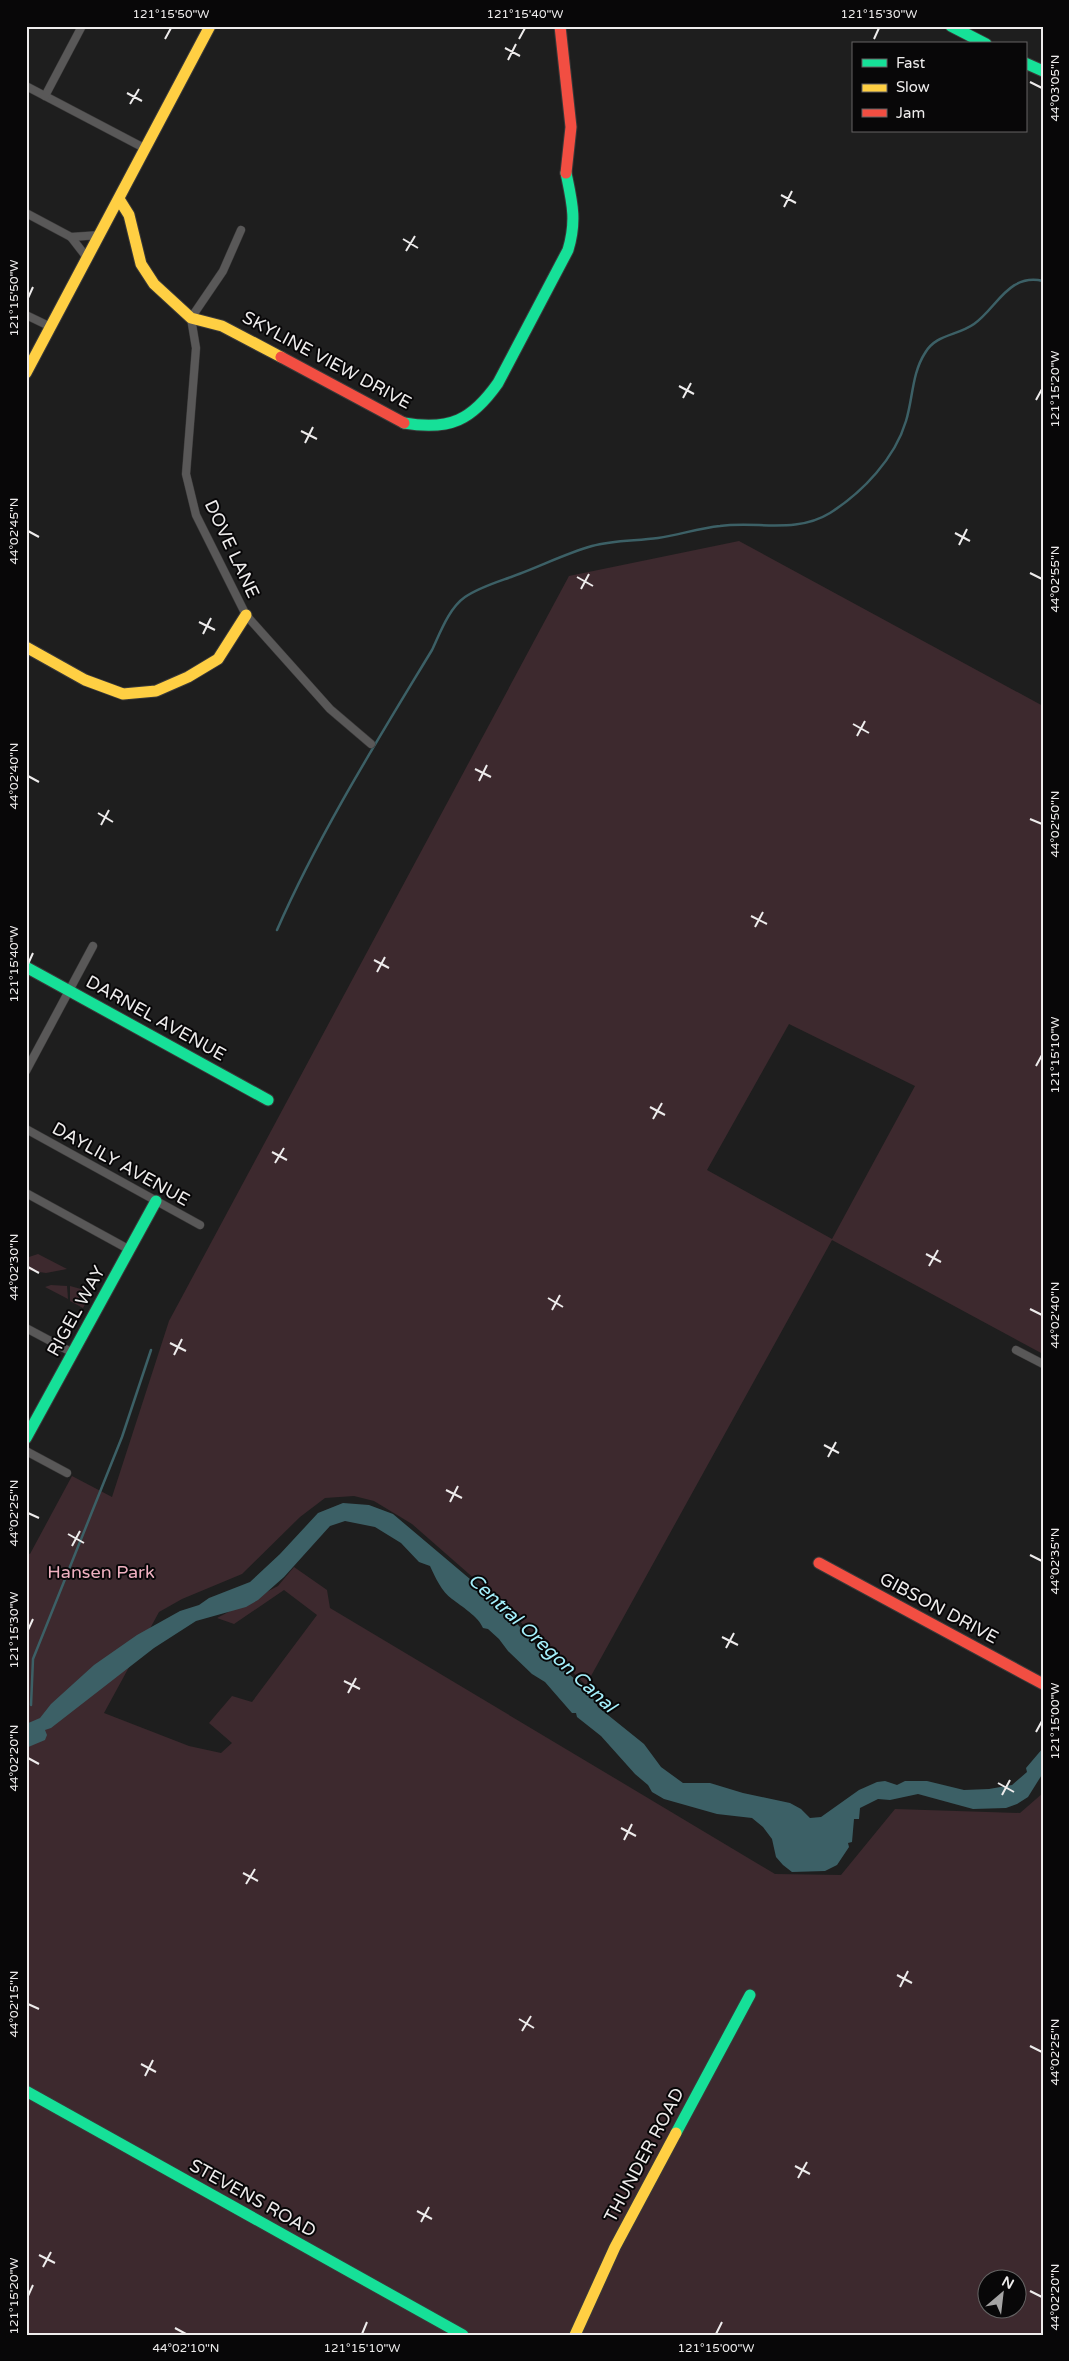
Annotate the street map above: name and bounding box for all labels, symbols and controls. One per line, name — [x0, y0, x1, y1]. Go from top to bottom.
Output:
text: 121°15'50"W — [132, 7, 210, 21]
text: 121°15'40"W — [486, 7, 564, 21]
text: 121°15'30"W — [840, 7, 918, 21]
legend — [852, 42, 1026, 132]
text: Fast — [896, 54, 926, 72]
text: 44°03'05"N — [1048, 55, 1062, 122]
text: Slow — [896, 78, 930, 96]
text: Jam — [896, 104, 925, 122]
text: 121°15'50"W — [7, 259, 21, 337]
street label: SKYLINE VIEW DRIVE — [239, 306, 415, 414]
text: 121°15'20"W — [1048, 350, 1062, 428]
street label: DOVE LANE — [200, 496, 264, 602]
text: 44°02'45"N — [7, 498, 21, 565]
text: 44°02'55"N — [1048, 546, 1062, 613]
text: 44°02'40"N — [7, 743, 21, 810]
text: 44°02'50"N — [1048, 791, 1062, 858]
text: 121°15'40"W — [7, 925, 21, 1003]
street label: DARNEL AVENUE — [82, 970, 230, 1066]
text: 121°15'10"W — [1048, 1016, 1062, 1094]
street label: DAYLILY AVENUE — [48, 1117, 194, 1211]
text: 44°02'30"N — [7, 1234, 21, 1301]
street label: RIGEL WAY — [42, 1261, 110, 1360]
text: 44°02'40"N — [1048, 1282, 1062, 1349]
text: 44°02'25"N — [7, 1480, 21, 1547]
text: 44°02'35"N — [1048, 1528, 1062, 1595]
park label: Hansen Park — [47, 1561, 155, 1583]
street label: GIBSON DRIVE — [876, 1567, 1002, 1649]
water label: Central Oregon Canal — [464, 1569, 622, 1719]
text: 121°15'30"W — [7, 1591, 21, 1669]
text: 121°15'00"W — [1048, 1682, 1062, 1760]
text: 44°02'20"N — [7, 1725, 21, 1792]
text: 44°02'15"N — [7, 1971, 21, 2038]
text: 44°02'25"N — [1048, 2019, 1062, 2086]
street label: THUNDER ROAD — [599, 2084, 689, 2226]
street label: STEVENS ROAD — [186, 2154, 320, 2242]
text: 121°15'20"W — [7, 2257, 21, 2335]
text: 44°02'20"N — [1048, 2264, 1062, 2331]
north arrow — [976, 2268, 1026, 2318]
text: N — [999, 2273, 1017, 2293]
text: 44°02'10"N — [153, 2341, 220, 2355]
text: 121°15'10"W — [323, 2341, 401, 2355]
text: 121°15'00"W — [677, 2341, 755, 2355]

